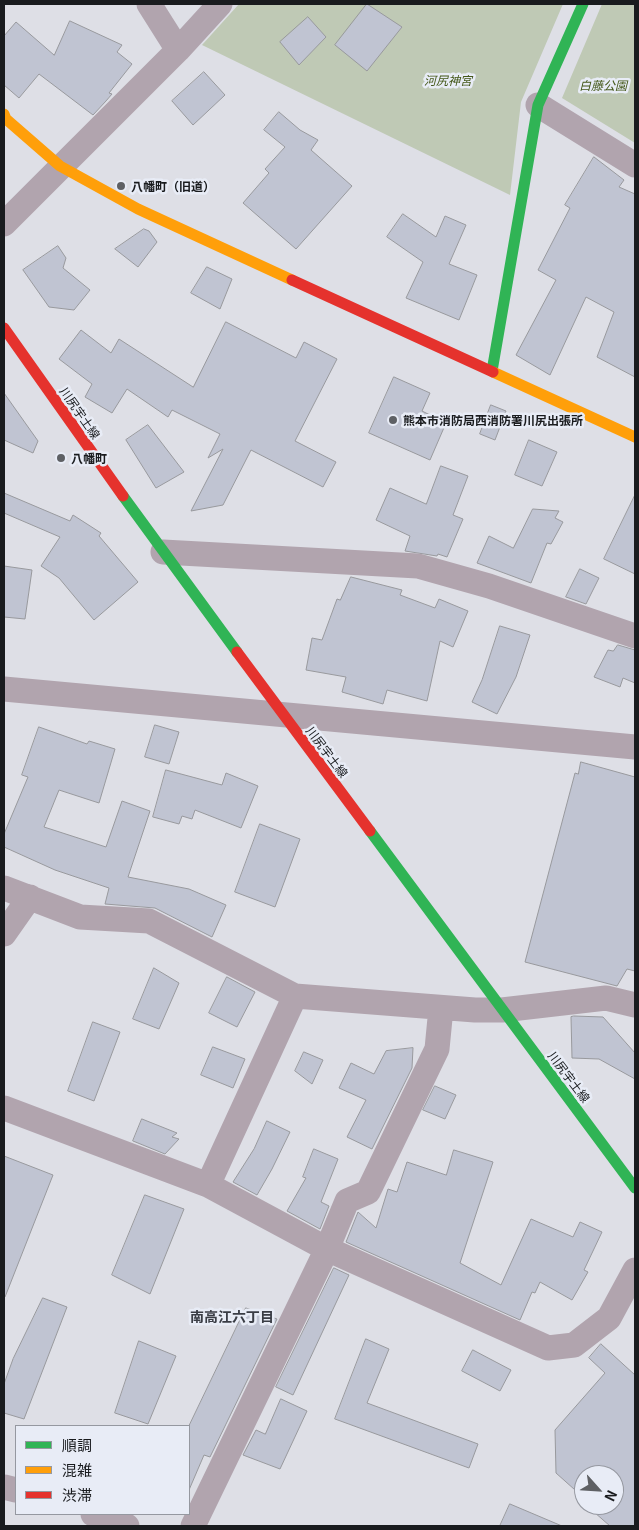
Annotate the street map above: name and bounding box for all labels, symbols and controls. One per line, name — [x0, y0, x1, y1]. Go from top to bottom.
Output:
park label: 河尻神宮 — [424, 73, 472, 87]
park label: 白藤公園 — [579, 78, 627, 92]
place label: 八幡町（旧道） — [131, 179, 215, 193]
marker: 八幡町（旧道） — [115, 180, 127, 192]
street label: 川尻宇土線 — [57, 384, 103, 442]
place label: 熊本市消防局西消防署川尻出張所 — [403, 413, 583, 427]
marker: 熊本市消防局西消防署川尻出張所 — [387, 414, 399, 426]
place label: 八幡町 — [71, 451, 107, 465]
marker: 八幡町 — [55, 452, 67, 464]
street label: 川尻宇土線 — [303, 724, 351, 780]
street label: 川尻宇土線 — [545, 1049, 593, 1105]
district label: 南高江六丁目 — [190, 1309, 274, 1325]
legend — [15, 1425, 190, 1515]
text: 順調 — [62, 1434, 92, 1455]
text: 混雑 — [62, 1459, 92, 1480]
north arrow — [574, 1465, 624, 1515]
text: 渋滞 — [62, 1484, 92, 1505]
text: N — [600, 1487, 623, 1505]

